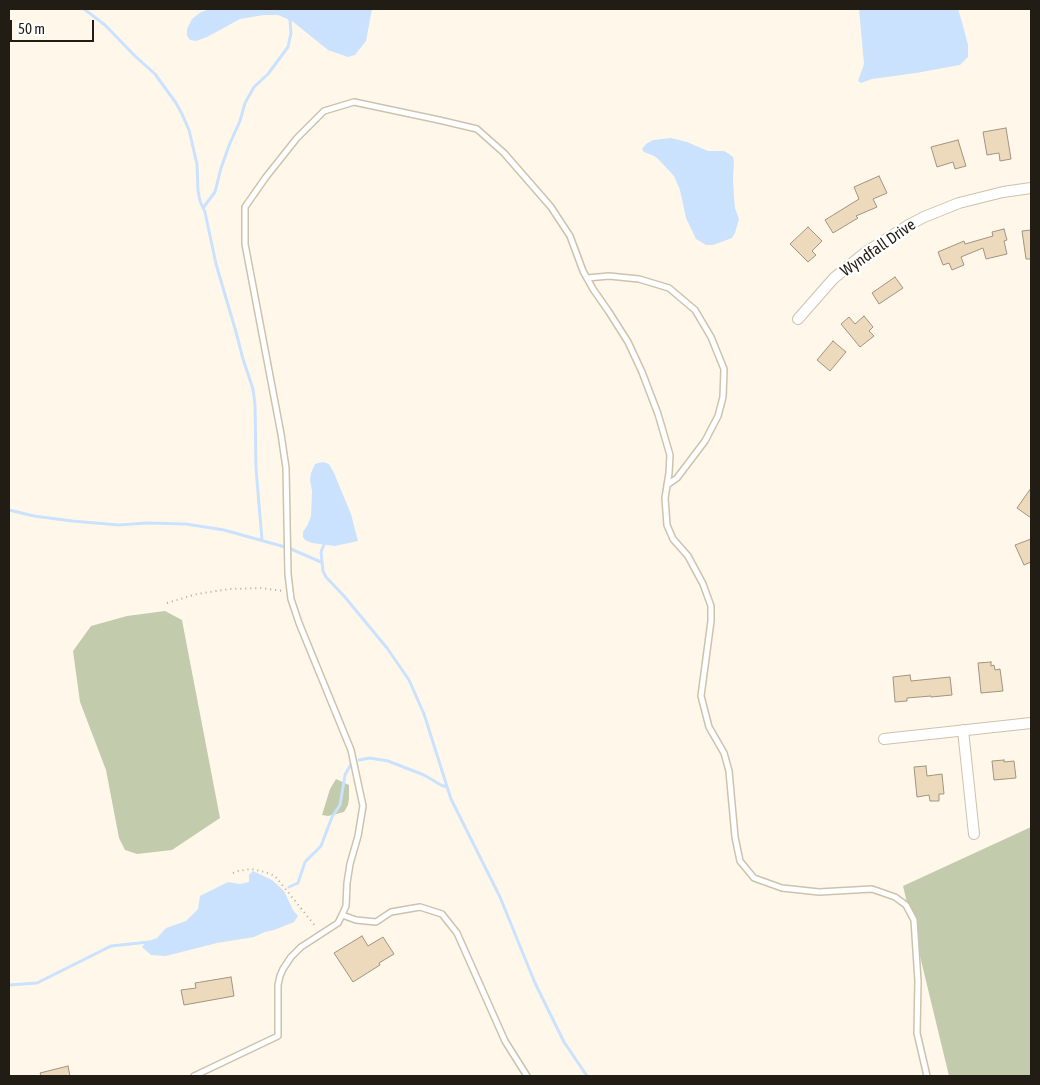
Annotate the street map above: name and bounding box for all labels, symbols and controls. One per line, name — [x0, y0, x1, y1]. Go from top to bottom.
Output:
scale bar — [12, 10, 96, 42]
text: 50 m — [18, 20, 45, 37]
street label: Wyndfall Drive — [837, 215, 919, 281]

